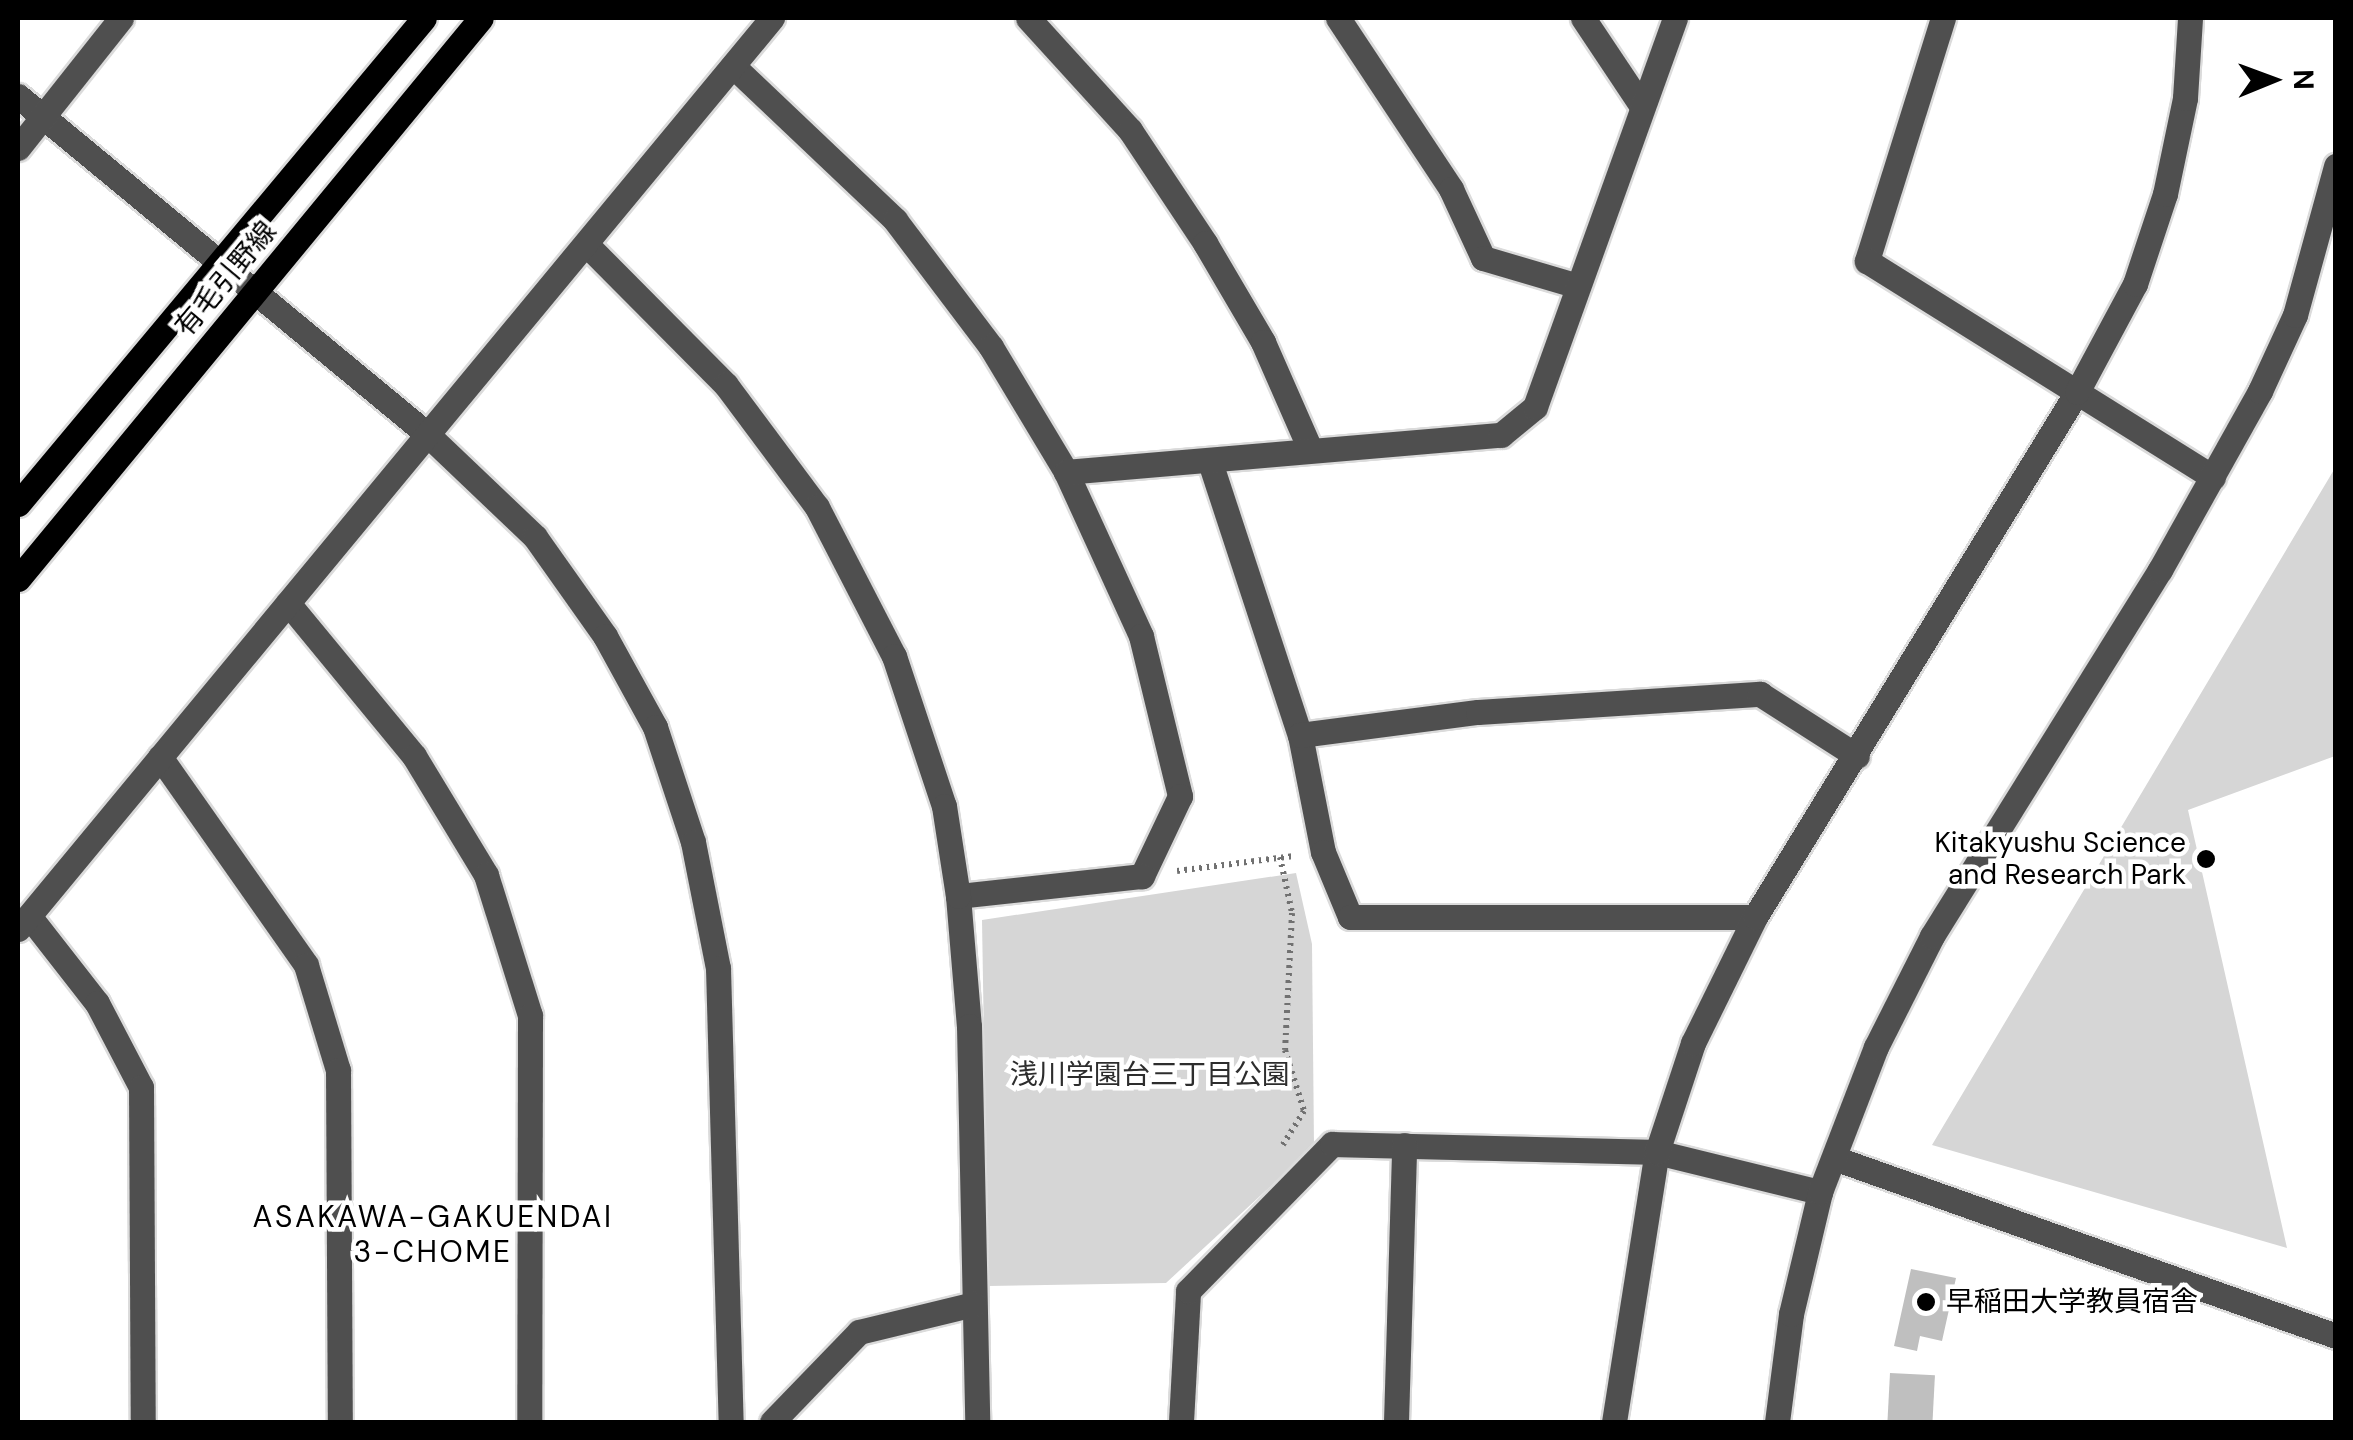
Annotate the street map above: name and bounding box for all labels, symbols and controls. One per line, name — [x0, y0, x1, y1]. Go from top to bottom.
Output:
north arrow — [2223, 30, 2323, 130]
text: N — [2285, 69, 2322, 90]
street label: 有毛引野線 — [168, 215, 284, 343]
place label: Kitakyushu Science and Research Park — [1934, 826, 2186, 892]
marker: Kitakyushu Science and Research Park — [2195, 848, 2217, 870]
park label: 浅川学園台三丁目公園 — [1010, 1058, 1290, 1092]
district label: ASAKAWA-GAKUENDAI 3-CHOME — [253, 1199, 613, 1270]
place label: 早稲田大学教員宿舎 — [1946, 1285, 2198, 1319]
marker: 早稲田大学教員宿舎 — [1915, 1291, 1937, 1313]

